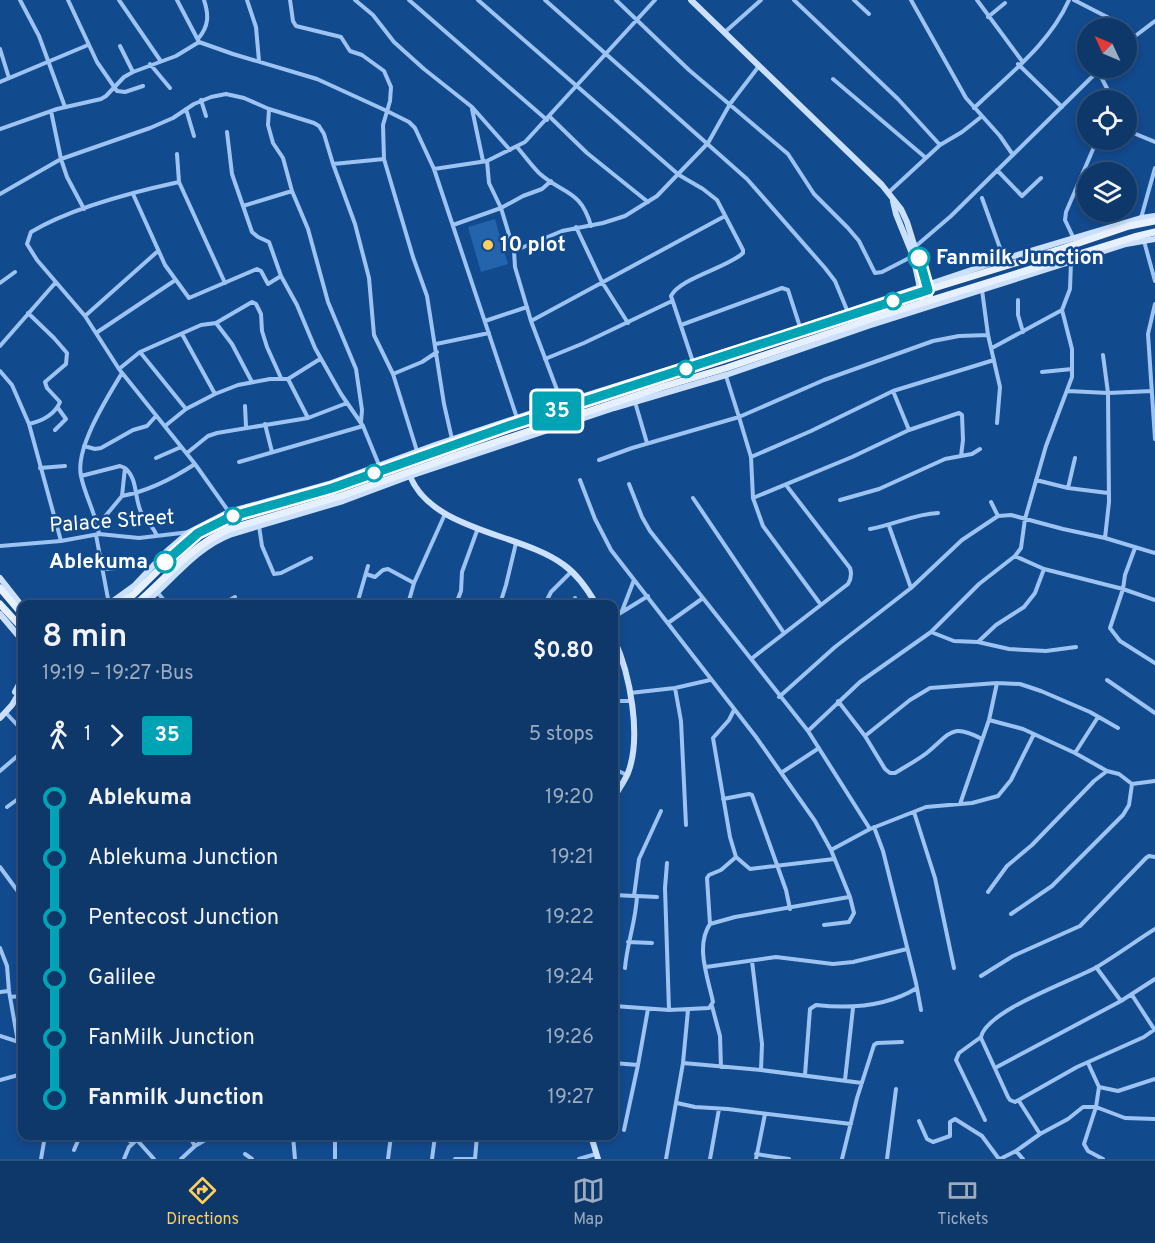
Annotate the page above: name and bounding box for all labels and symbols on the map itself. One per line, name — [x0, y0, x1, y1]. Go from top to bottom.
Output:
north arrow — [1077, 18, 1137, 78]
place label: 10 plot — [500, 232, 566, 259]
marker: 10 plot — [481, 238, 495, 252]
place label: Fanmilk Junction — [936, 245, 1104, 272]
marker: Fanmilk Junction — [908, 247, 930, 269]
unlabelled marker — [884, 292, 902, 310]
unlabelled marker — [677, 360, 695, 378]
line badge: 35 — [530, 392, 584, 430]
unlabelled marker — [365, 464, 383, 482]
street label: Palace Street — [48, 504, 176, 540]
unlabelled marker — [224, 507, 242, 525]
place label: Ablekuma — [49, 549, 148, 576]
marker: Ablekuma — [154, 551, 176, 573]

